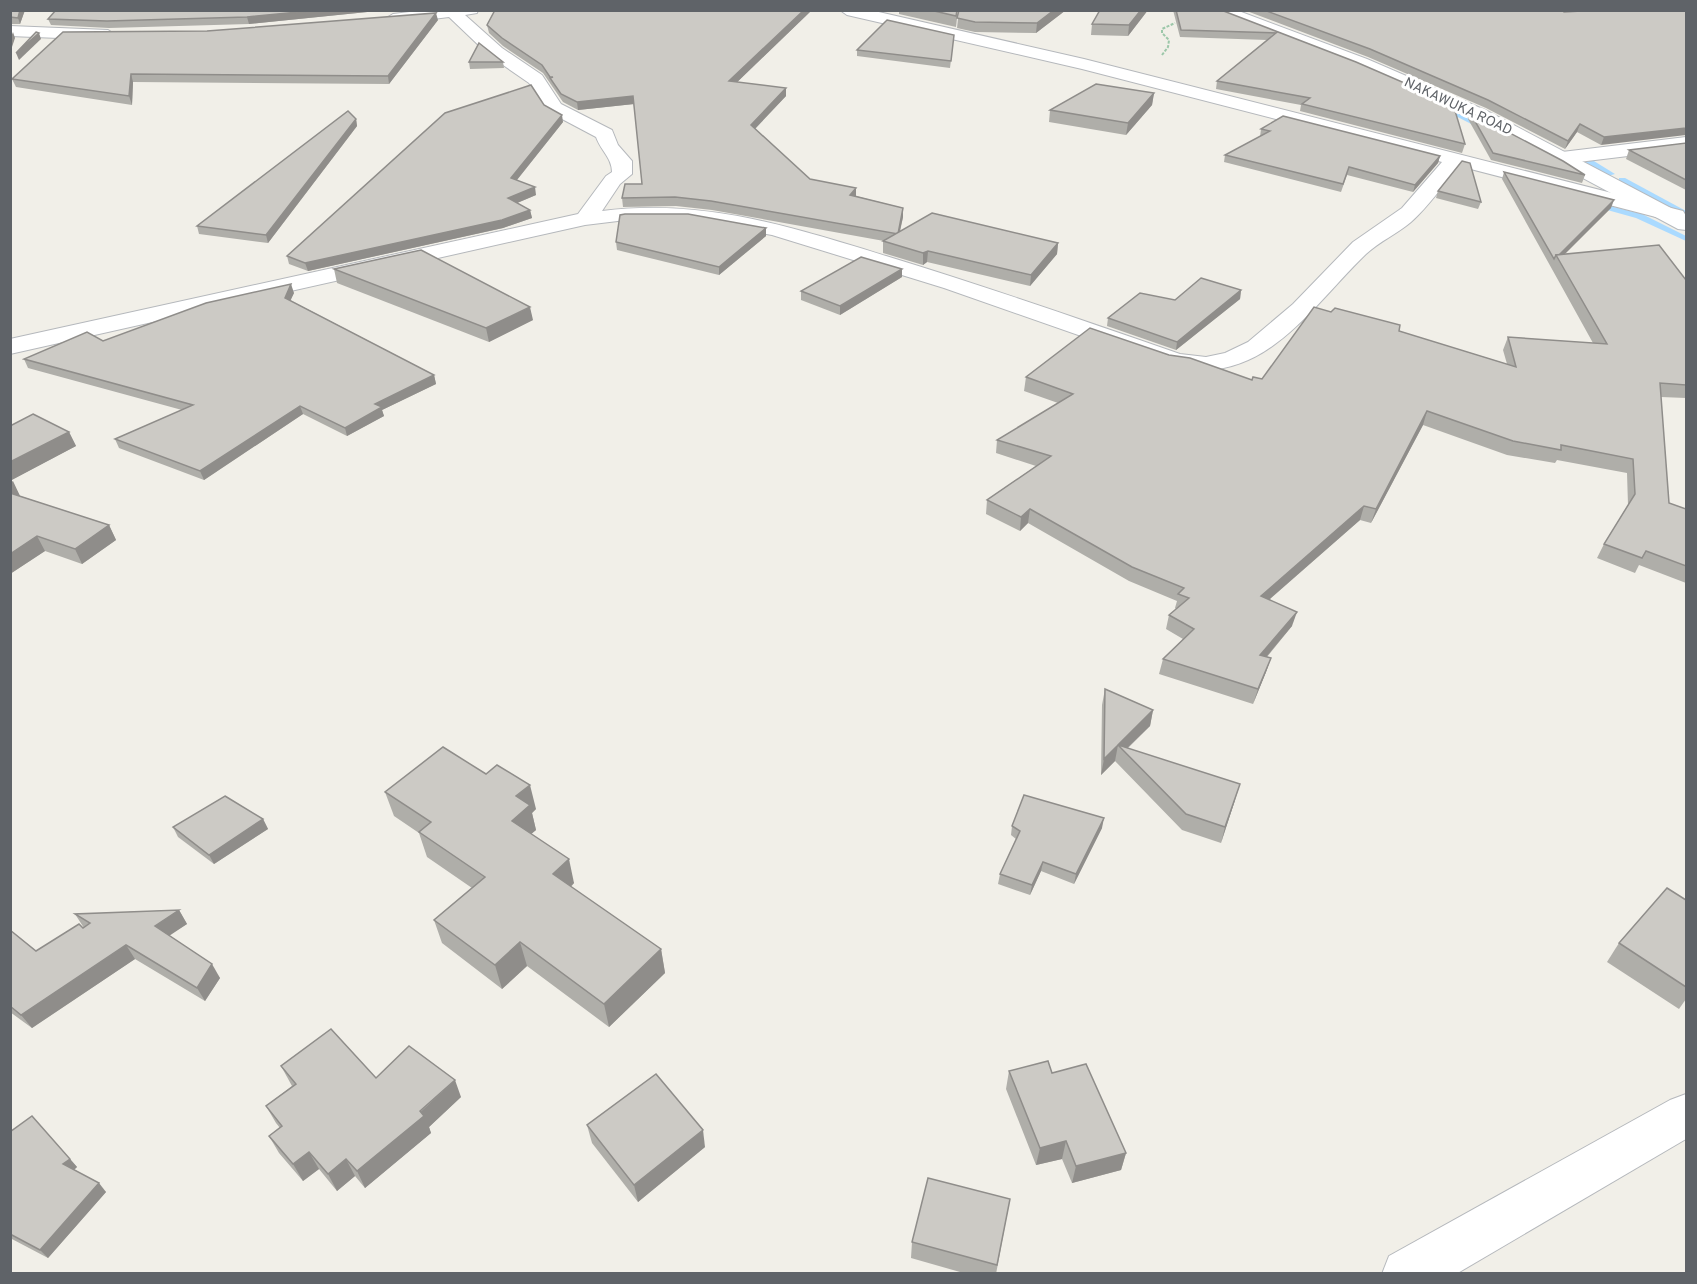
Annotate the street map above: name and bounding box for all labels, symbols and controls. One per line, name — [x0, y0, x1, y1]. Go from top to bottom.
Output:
street label: NAKAWUKA ROAD — [1401, 74, 1515, 140]

